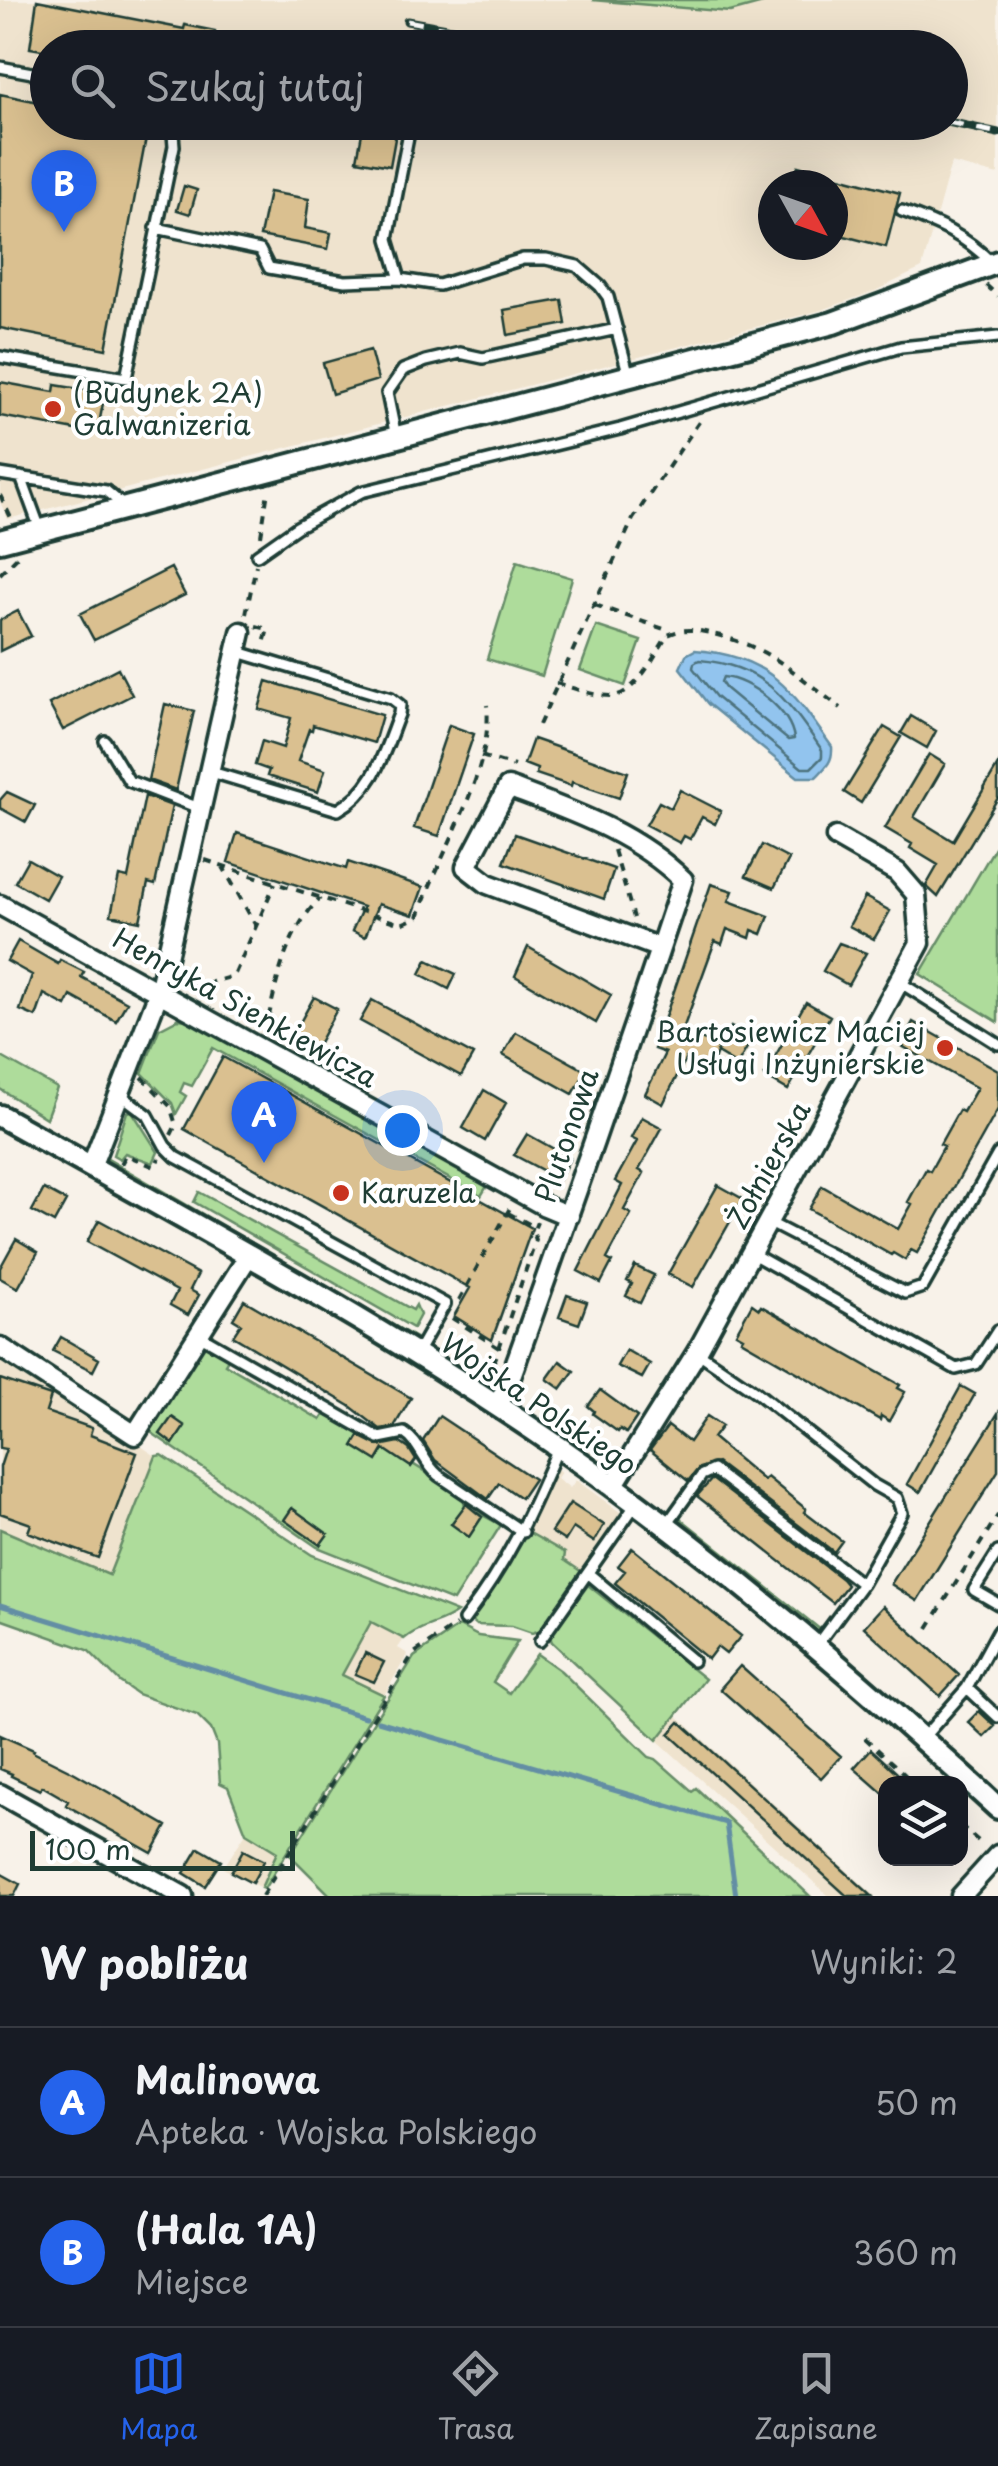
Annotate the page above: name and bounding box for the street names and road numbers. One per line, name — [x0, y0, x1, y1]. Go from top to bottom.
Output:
street label: Henryka Sienkiewicza — [105, 916, 386, 1098]
street label: Plutonowa — [522, 1062, 609, 1209]
street label: Żołnierska — [715, 1092, 821, 1236]
street label: Wojska Polskiego — [433, 1321, 647, 1485]

